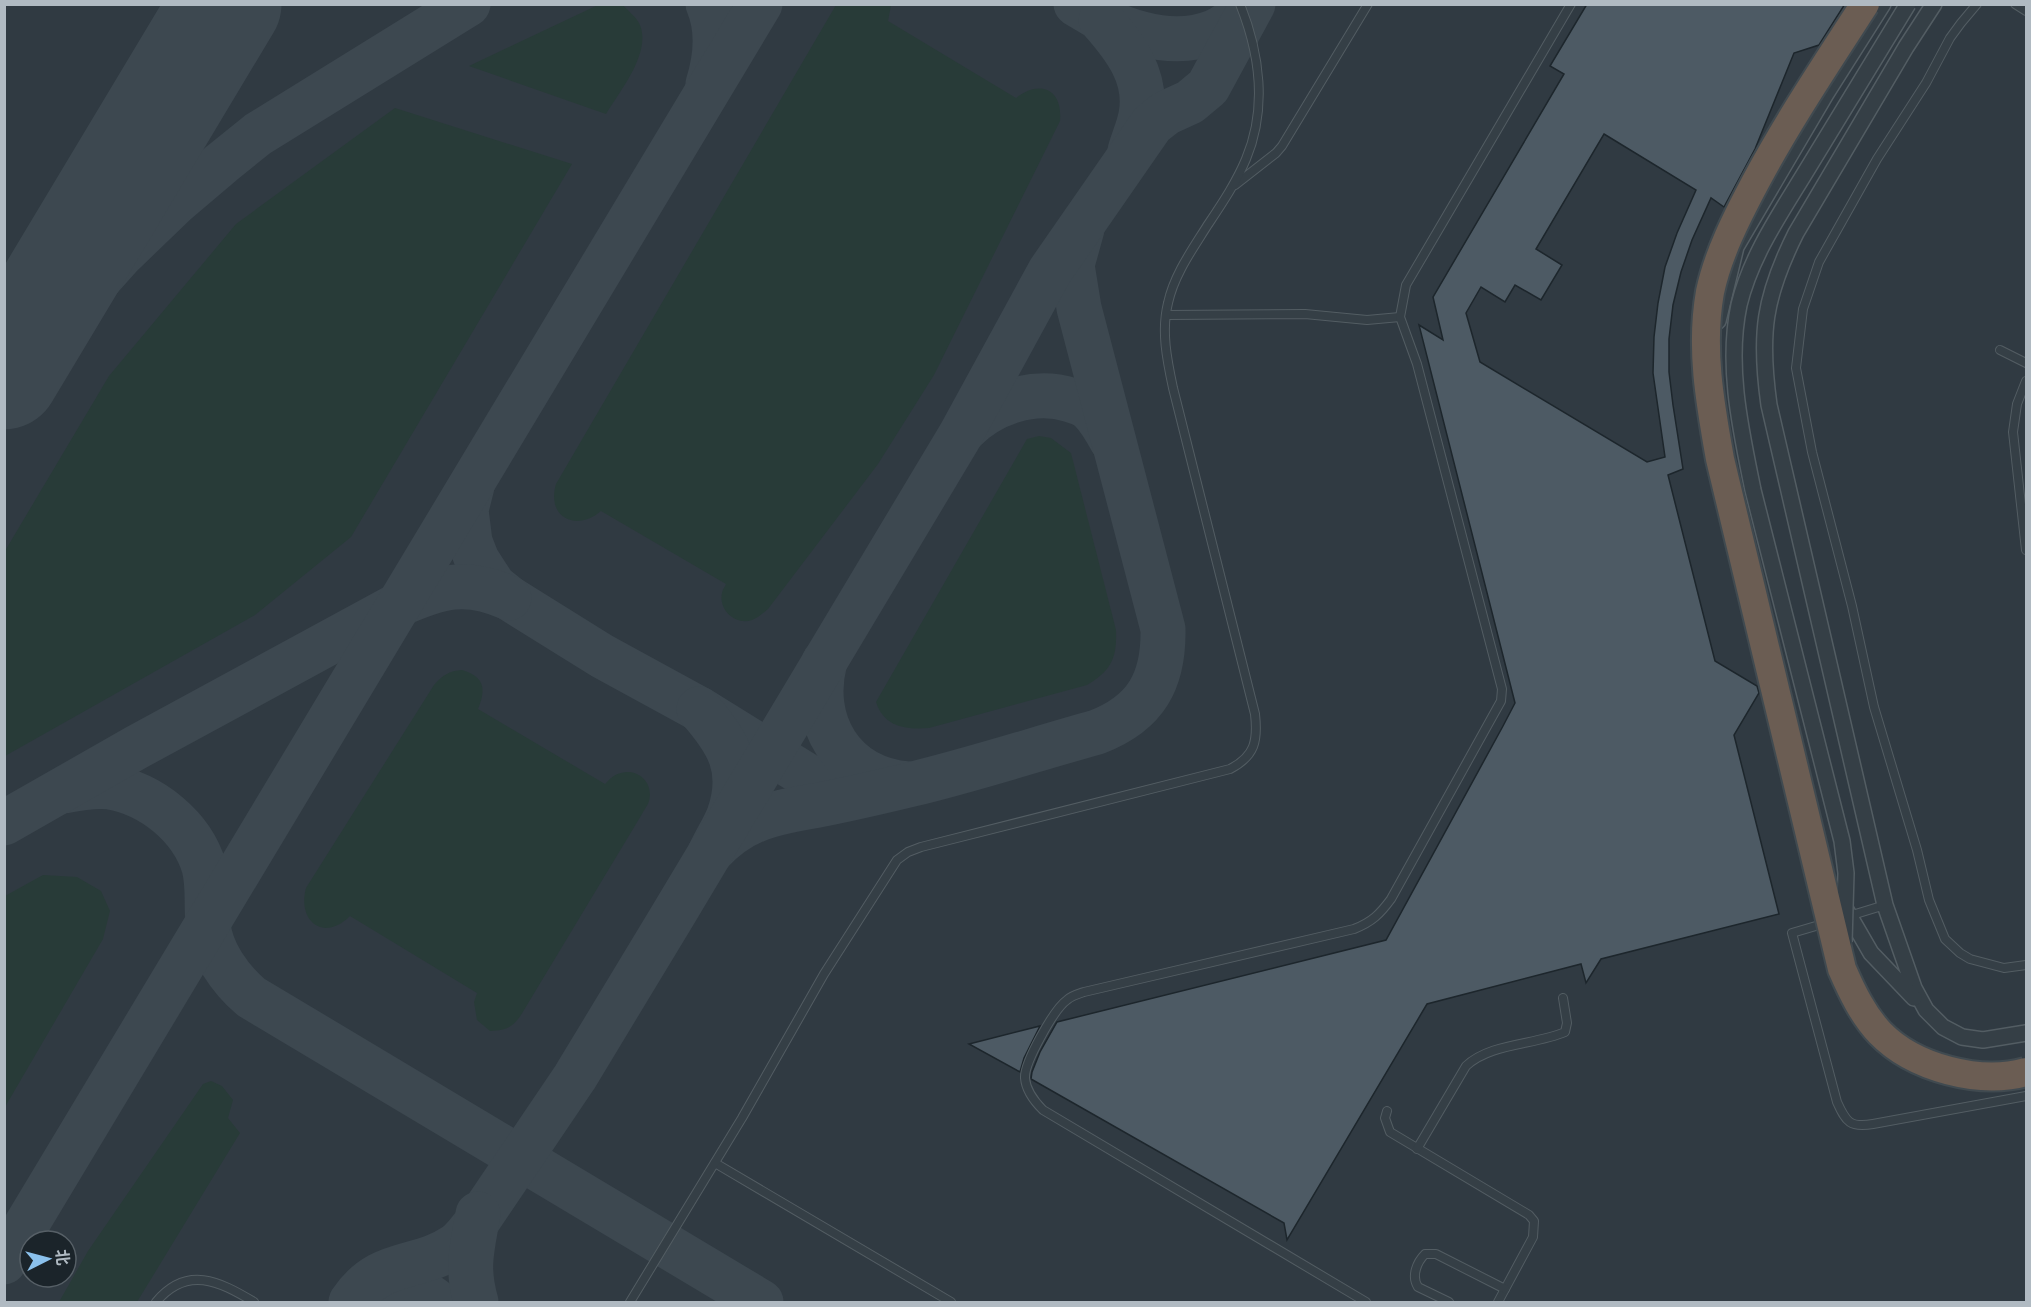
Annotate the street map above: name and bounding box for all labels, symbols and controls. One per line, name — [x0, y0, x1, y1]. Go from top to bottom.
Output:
north arrow — [18, 1229, 78, 1289]
text: 北 — [52, 1249, 73, 1266]

